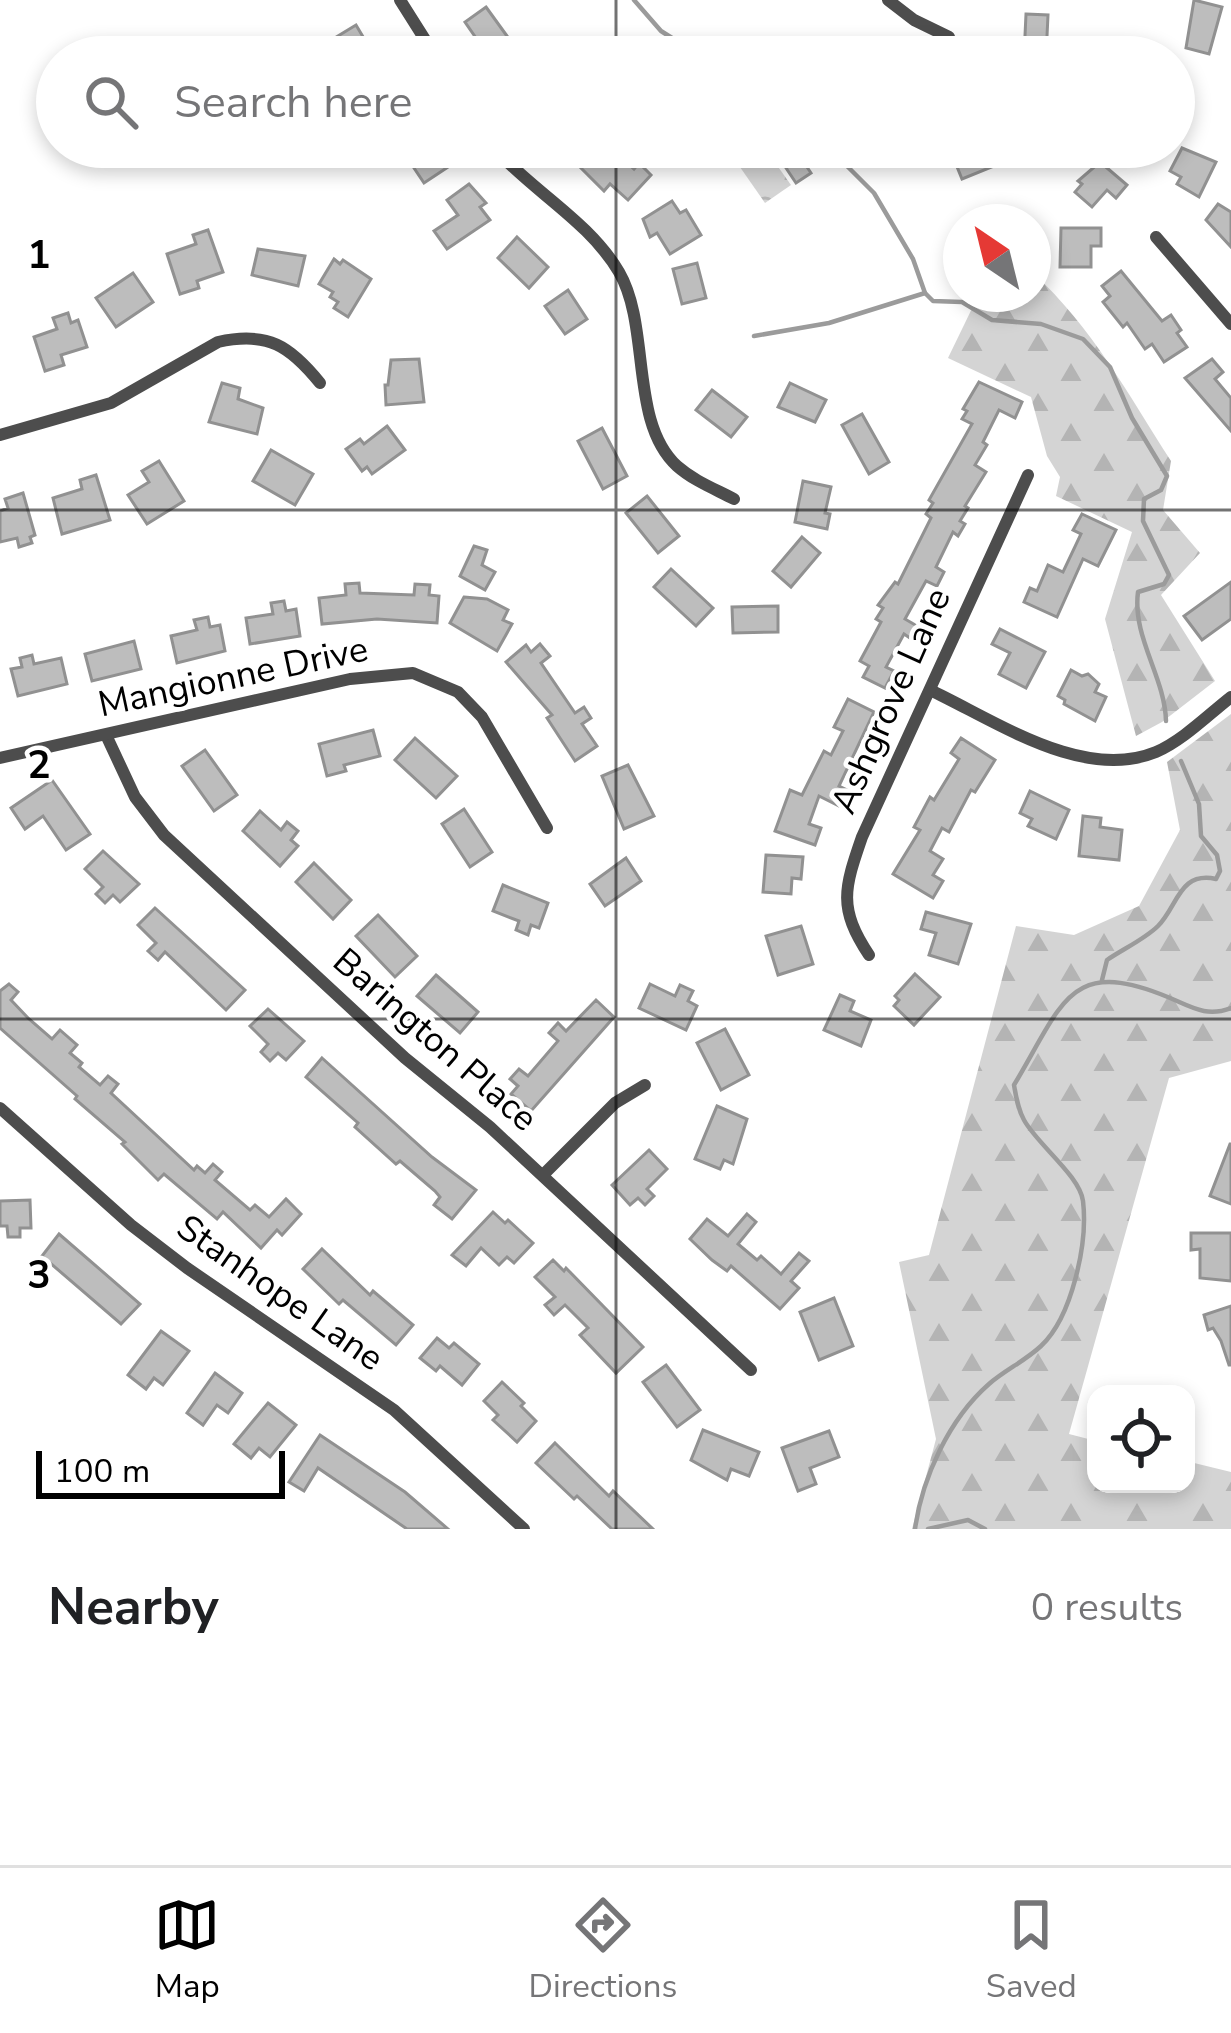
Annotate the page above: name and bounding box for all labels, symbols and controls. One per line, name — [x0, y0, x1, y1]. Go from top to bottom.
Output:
search box — [36, 36, 1195, 168]
icon: search — [78, 69, 144, 135]
text: Search here — [174, 72, 413, 133]
north arrow — [943, 204, 1051, 312]
text: 1 — [27, 229, 51, 282]
street label: Ashgrove Lane — [819, 580, 963, 822]
street label: Mangionne Drive — [94, 625, 372, 729]
text: 2 — [27, 739, 51, 792]
street label: Barington Place — [322, 937, 548, 1143]
street label: Stanhope Lane — [167, 1203, 393, 1383]
text: 3 — [27, 1249, 51, 1302]
map controls — [1087, 1385, 1195, 1493]
button: locate — [1087, 1385, 1195, 1493]
scale bar — [36, 1445, 285, 1498]
text: 100 m — [54, 1449, 150, 1494]
text: Nearby — [48, 1572, 219, 1642]
text: 0 results — [1031, 1581, 1183, 1634]
tab: Map — [154, 1892, 220, 2009]
tab: Directions — [529, 1892, 677, 2009]
tab: Saved — [986, 1892, 1077, 2009]

